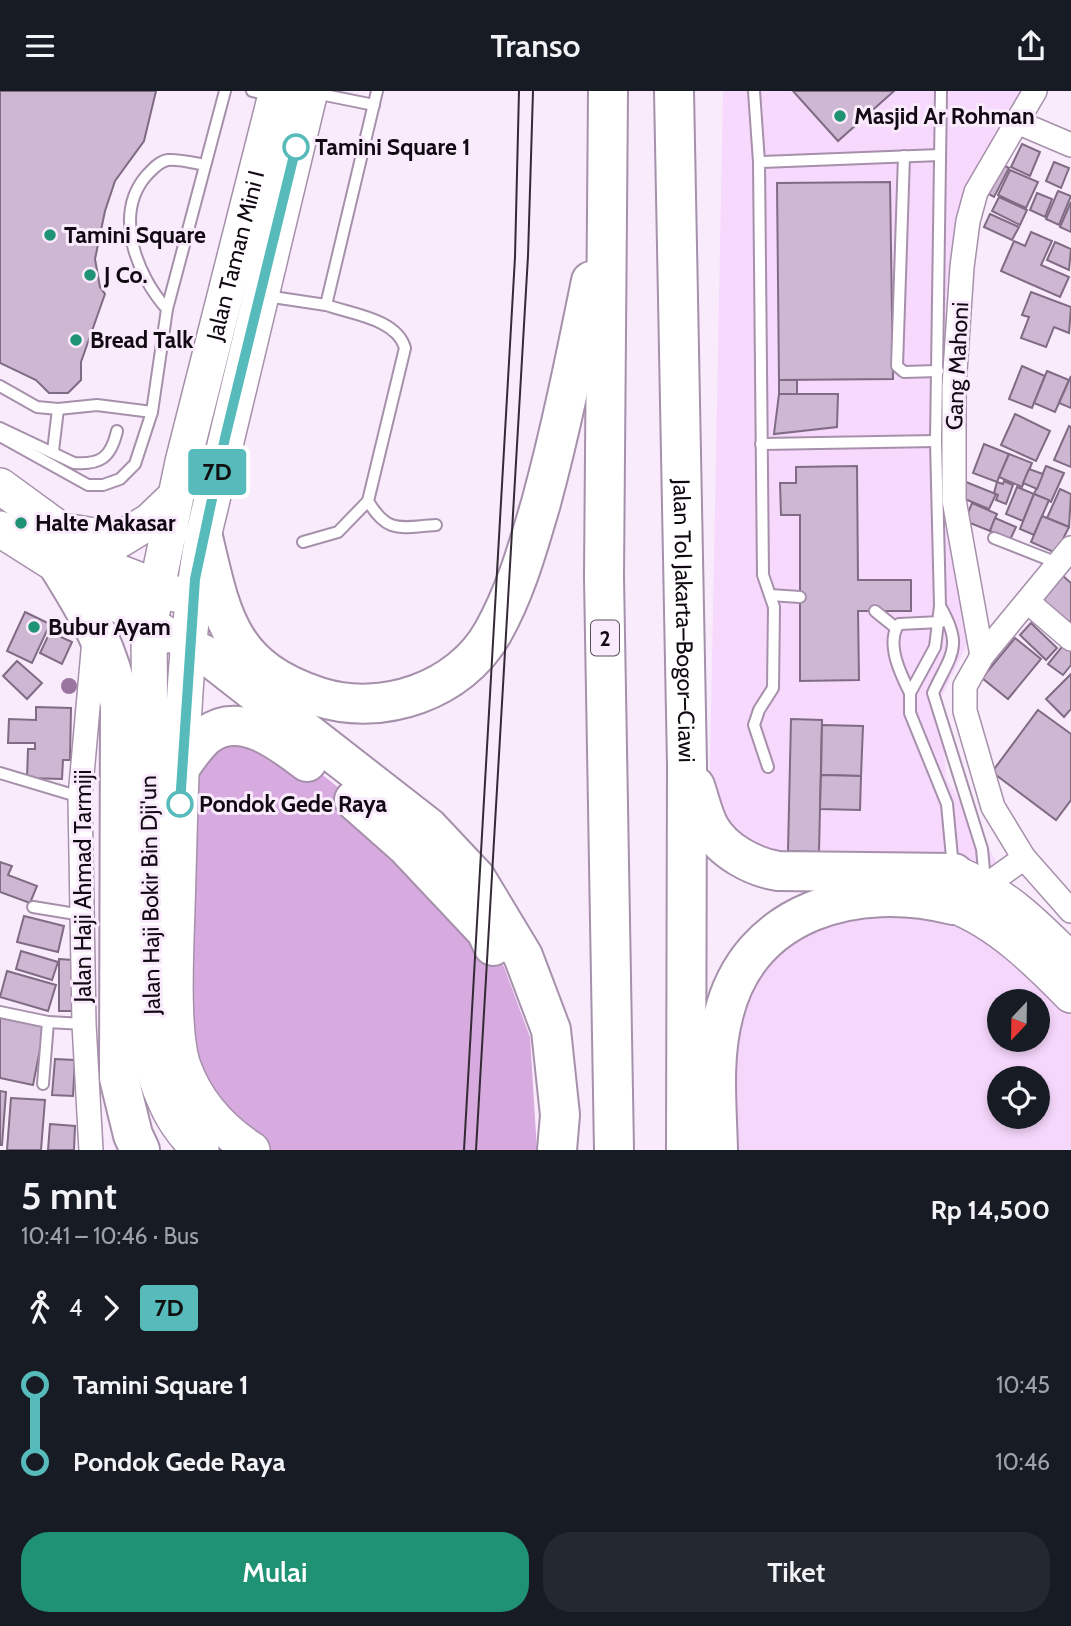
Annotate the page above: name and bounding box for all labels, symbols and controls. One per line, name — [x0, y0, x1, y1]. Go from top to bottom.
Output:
text: Transo — [491, 26, 580, 65]
icon: menu — [21, 27, 59, 65]
icon: share — [1012, 27, 1050, 65]
place label: Masjid Ar Rohman — [854, 102, 1035, 130]
marker: Masjid Ar Rohman — [832, 108, 848, 124]
place label: Tamini Square 1 — [315, 133, 470, 161]
marker: Tamini Square 1 — [283, 134, 309, 160]
street label: Jalan Taman Mini I — [200, 167, 270, 344]
place label: Tamini Square — [64, 221, 206, 249]
marker: Tamini Square — [42, 227, 58, 243]
place label: J Co. — [103, 261, 148, 289]
marker: J Co. — [82, 267, 98, 283]
street label: Gang Mahoni — [940, 301, 974, 431]
place label: Bread Talk — [90, 326, 194, 354]
marker: Bread Talk — [68, 332, 84, 348]
line badge: 7D — [186, 449, 248, 495]
text: 7D — [202, 457, 232, 486]
street label: Jalan Tol Jakarta–Bogor–Ciawi — [667, 478, 701, 763]
place label: Halte Makasar — [35, 509, 176, 537]
marker: Halte Makasar — [13, 515, 29, 531]
place label: Bubur Ayam — [48, 613, 171, 641]
marker: Bubur Ayam — [26, 619, 42, 635]
road number: 2 — [591, 621, 619, 655]
street label: Jalan Haji Ahmad Tarmiji — [69, 770, 97, 1003]
street label: Jalan Haji Bokir Bin Dji'un — [134, 775, 166, 1016]
place label: Pondok Gede Raya — [199, 790, 387, 818]
marker: Pondok Gede Raya — [167, 791, 193, 817]
north arrow — [987, 989, 1050, 1052]
map controls — [987, 989, 1050, 1129]
button: locate — [987, 1066, 1050, 1129]
text: 5 mnt — [21, 1172, 117, 1219]
text: Rp 14,500 — [931, 1194, 1050, 1226]
text: 10:41 – 10:46 · Bus — [21, 1222, 199, 1250]
icon: walk — [21, 1289, 59, 1327]
icon: forward — [92, 1289, 130, 1327]
text: 7D — [154, 1293, 184, 1322]
text: 4 — [69, 1294, 82, 1322]
text: Tamini Square 1 — [73, 1369, 249, 1401]
text: 10:45 — [996, 1371, 1050, 1399]
text: Pondok Gede Raya — [73, 1446, 285, 1478]
text: 10:46 — [995, 1448, 1050, 1476]
button: Mulai — [21, 1532, 529, 1612]
button: Tiket — [543, 1532, 1050, 1612]

